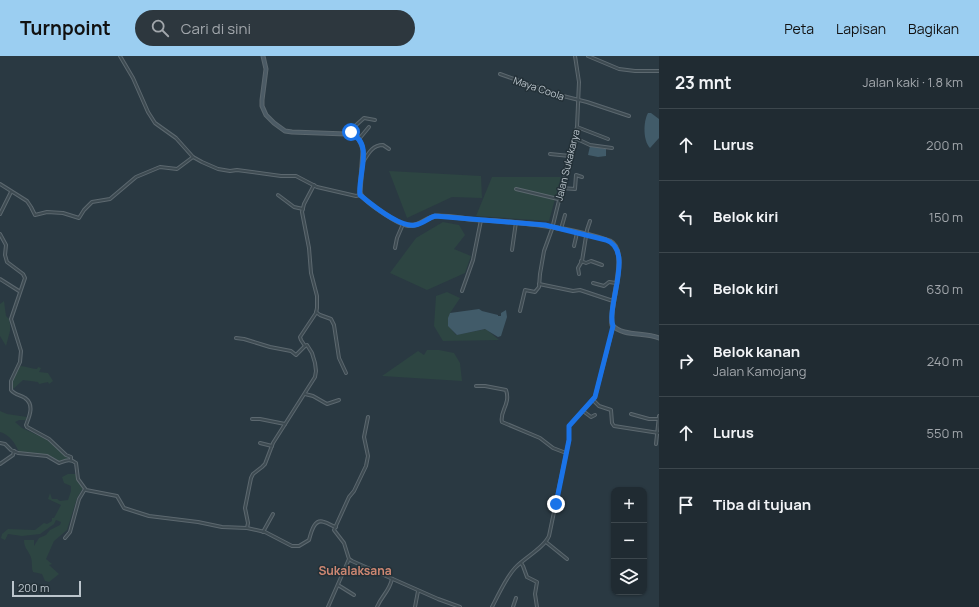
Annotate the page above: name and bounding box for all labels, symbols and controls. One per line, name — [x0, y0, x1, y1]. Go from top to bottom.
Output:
search box — [135, 10, 415, 46]
text: Turnpoint — [20, 15, 111, 41]
icon: search — [149, 17, 171, 39]
text: Cari di sini — [181, 18, 251, 39]
text: Peta — [784, 19, 814, 38]
text: Lapisan — [836, 19, 886, 38]
text: Bagikan — [908, 19, 959, 38]
text: 23 mnt — [675, 71, 732, 94]
street label: Maya Coola — [512, 73, 566, 103]
text: Jalan kaki · 1.8 km — [862, 73, 963, 91]
route start — [342, 123, 360, 141]
street label: Jalan Sukakarya — [551, 128, 583, 202]
icon: ahead — [675, 134, 697, 156]
text: Lurus — [713, 134, 754, 155]
text: 200 m — [926, 136, 963, 154]
icon: left — [675, 206, 697, 228]
text: Belok kiri — [713, 206, 779, 227]
text: 150 m — [929, 208, 963, 226]
icon: left — [675, 278, 697, 300]
text: Belok kiri — [713, 278, 779, 299]
text: 630 m — [926, 280, 963, 298]
text: Belok kanan — [713, 341, 800, 362]
icon: right — [675, 350, 697, 372]
text: 240 m — [927, 352, 963, 370]
text: Jalan Kamojang — [713, 362, 806, 380]
icon: ahead — [675, 422, 697, 444]
text: Lurus — [713, 422, 754, 443]
text: 550 m — [926, 424, 963, 442]
map controls — [611, 487, 647, 595]
button: + — [611, 487, 647, 523]
icon: arrive — [675, 494, 697, 516]
text: Tiba di tujuan — [713, 494, 811, 515]
route end — [547, 495, 565, 513]
button: − — [611, 523, 647, 559]
button: layers — [611, 559, 647, 595]
district label: Sukalaksana — [318, 562, 392, 579]
scale bar — [12, 579, 81, 598]
text: 200 m — [18, 580, 49, 595]

